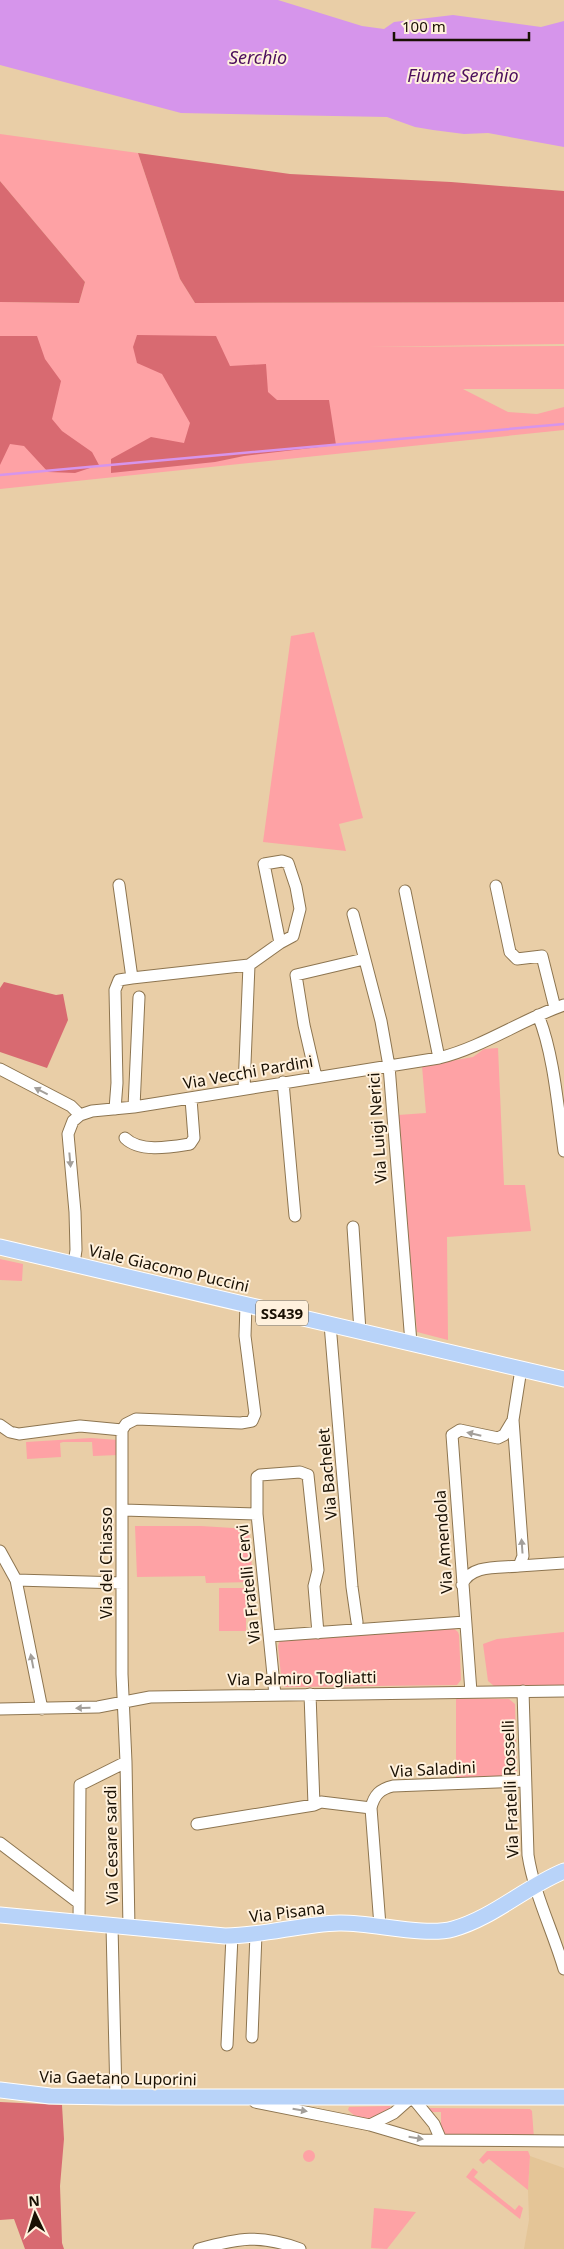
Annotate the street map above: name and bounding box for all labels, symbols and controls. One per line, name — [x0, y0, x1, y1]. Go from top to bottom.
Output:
scale bar — [394, 10, 529, 42]
text: 100 m — [402, 16, 446, 36]
water label: Serchio — [229, 45, 287, 69]
water label: Fiume Serchio — [407, 63, 519, 87]
street label: Via Vecchi Pardini — [181, 1050, 315, 1094]
street label: Via Luigi Nerici — [362, 1072, 392, 1184]
one-way arrow — [34, 1087, 48, 1095]
one-way arrow — [67, 1152, 75, 1168]
street label: Viale Giacomo Puccini — [87, 1239, 251, 1297]
road number: SS439 — [256, 1300, 308, 1326]
street label: Via Bachelet — [312, 1427, 342, 1521]
one-way arrow — [467, 1430, 482, 1438]
street label: Via Amendola — [428, 1490, 458, 1594]
street label: Via del Chiasso — [95, 1507, 117, 1619]
street label: Via Fratelli Cervi — [231, 1523, 265, 1645]
one-way arrow — [518, 1537, 526, 1553]
one-way arrow — [28, 1653, 36, 1669]
street label: Via Palmiro Togliatti — [227, 1666, 377, 1690]
one-way arrow — [75, 1704, 91, 1712]
street label: Via Fratelli Rosselli — [497, 1720, 523, 1858]
street label: Via Saladini — [390, 1756, 476, 1782]
street label: Via Cesare sardi — [99, 1785, 123, 1905]
street label: Via Pisana — [248, 1896, 326, 1928]
street label: Via Gaetano Luporini — [39, 2066, 197, 2090]
one-way arrow — [292, 2106, 308, 2114]
one-way arrow — [409, 2135, 425, 2143]
north arrow — [10, 2189, 60, 2239]
text: N — [28, 2191, 40, 2210]

